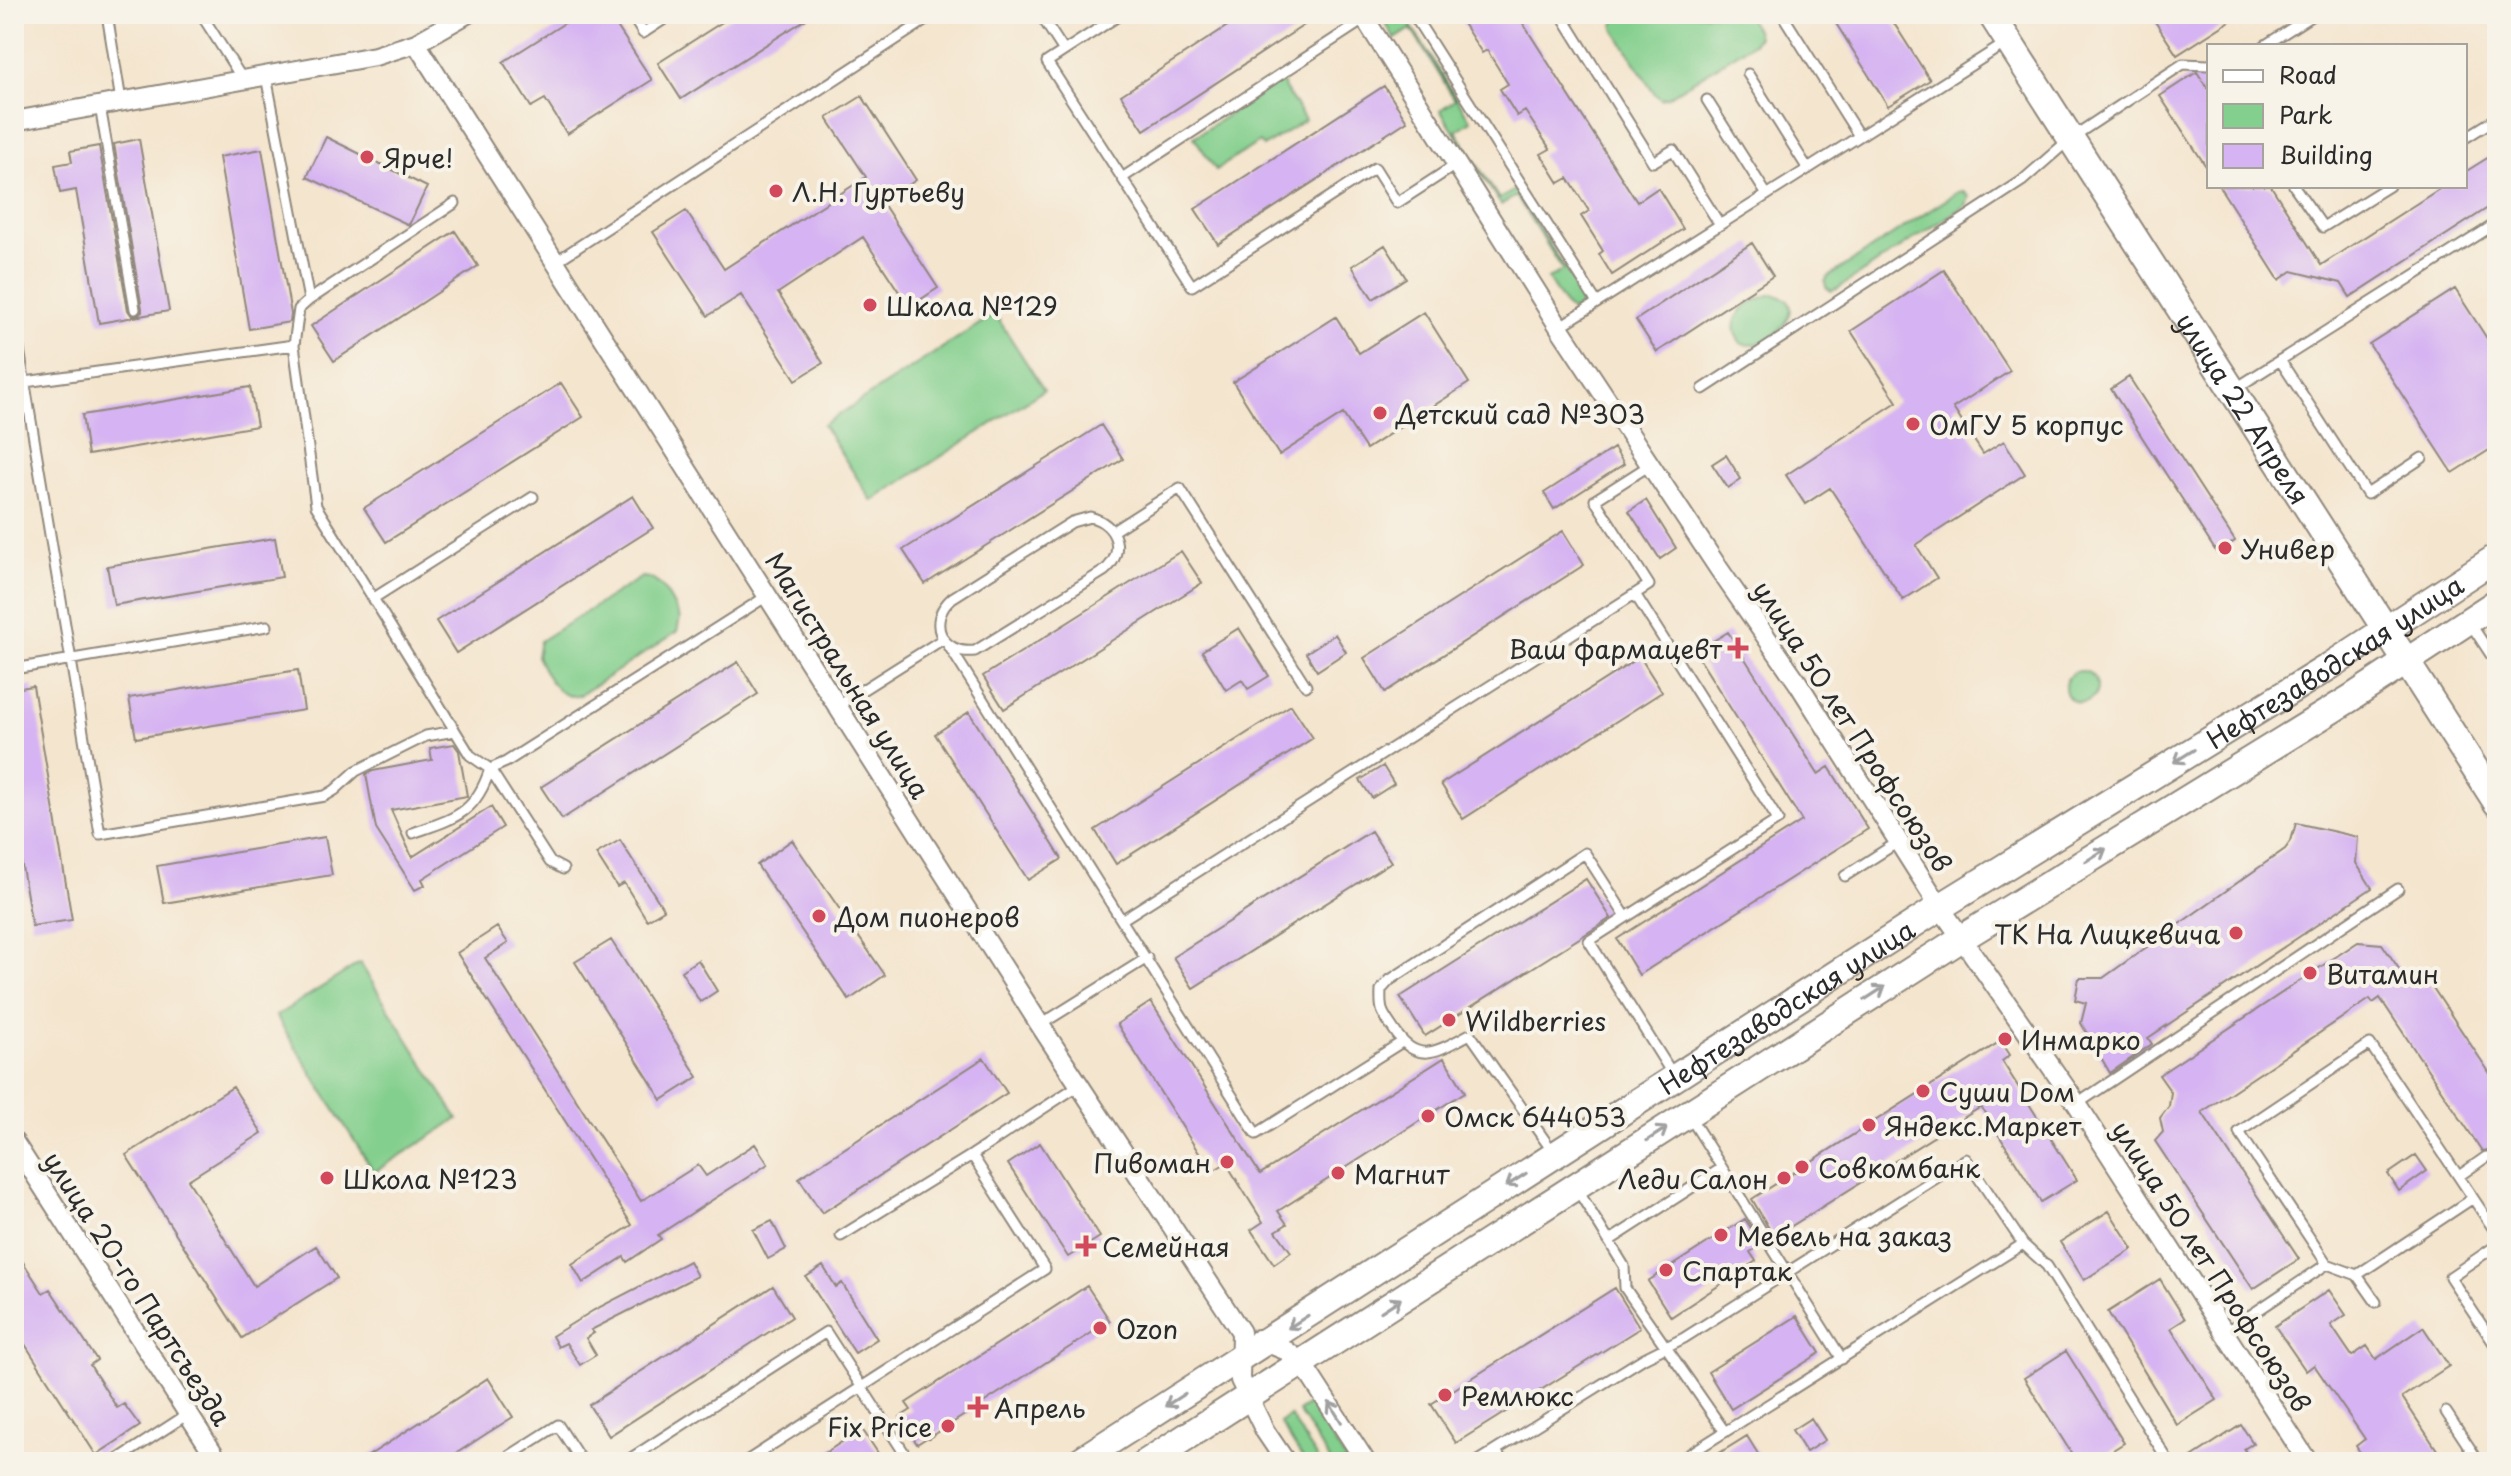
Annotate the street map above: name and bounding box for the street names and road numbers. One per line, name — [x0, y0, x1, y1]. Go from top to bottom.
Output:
street label: улица 22 Апреля — [2167, 304, 2320, 512]
street label: Магистральная улица — [756, 544, 940, 807]
street label: Нефтезаводская улица — [2198, 564, 2471, 758]
street label: улица 50 лет Профсоюзов — [1744, 573, 1962, 879]
street label: Нефтезаводская улица — [1650, 909, 1922, 1103]
street label: улица 50 лет Профсоюзов — [2103, 1113, 2321, 1419]
street label: улица 20-го Партсъезда — [34, 1143, 242, 1434]

